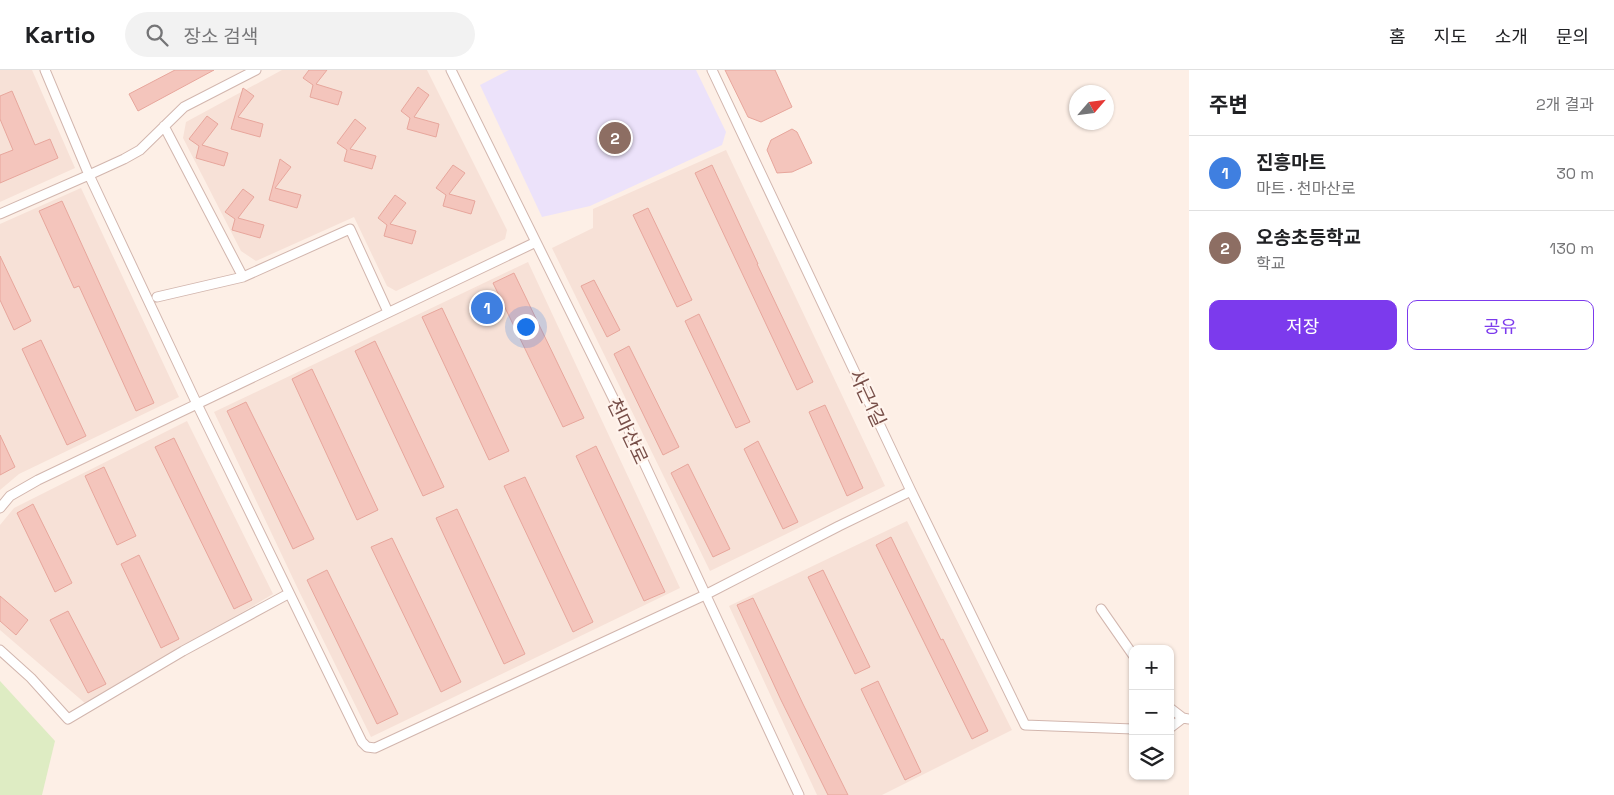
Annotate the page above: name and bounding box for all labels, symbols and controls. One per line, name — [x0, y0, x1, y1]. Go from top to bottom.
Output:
search box — [125, 12, 475, 57]
text: Kartio — [25, 19, 95, 50]
icon: search — [143, 21, 171, 49]
text: 장소 검색 — [183, 24, 258, 49]
text: 홈 — [1389, 25, 1406, 48]
text: 지도 — [1434, 25, 1467, 48]
text: 소개 — [1495, 25, 1528, 48]
text: 문의 — [1556, 25, 1589, 48]
north arrow — [1069, 85, 1114, 130]
text: 주변 — [1209, 91, 1248, 118]
text: 2개 결과 — [1536, 94, 1594, 115]
pin: 2 — [599, 119, 631, 157]
text: 진흥마트 — [1256, 150, 1326, 175]
text: 1 — [1221, 163, 1229, 184]
text: 30 m — [1556, 163, 1594, 184]
text: 마트 · 천마산로 — [1256, 178, 1356, 199]
text: 오송초등학교 — [1256, 225, 1361, 250]
text: 2 — [1220, 238, 1230, 259]
text: 130 m — [1550, 238, 1594, 259]
text: 학교 — [1256, 253, 1285, 274]
pin: 1 — [471, 289, 503, 327]
button: 저장 — [1209, 300, 1397, 350]
button: 공유 — [1407, 300, 1594, 350]
your location — [513, 314, 539, 340]
street label: 사근1길 — [843, 366, 892, 431]
street label: 천마산로 — [601, 394, 654, 468]
map controls — [1129, 645, 1174, 780]
button: + — [1129, 645, 1174, 690]
button: − — [1129, 690, 1174, 735]
button: layers — [1129, 735, 1174, 780]

